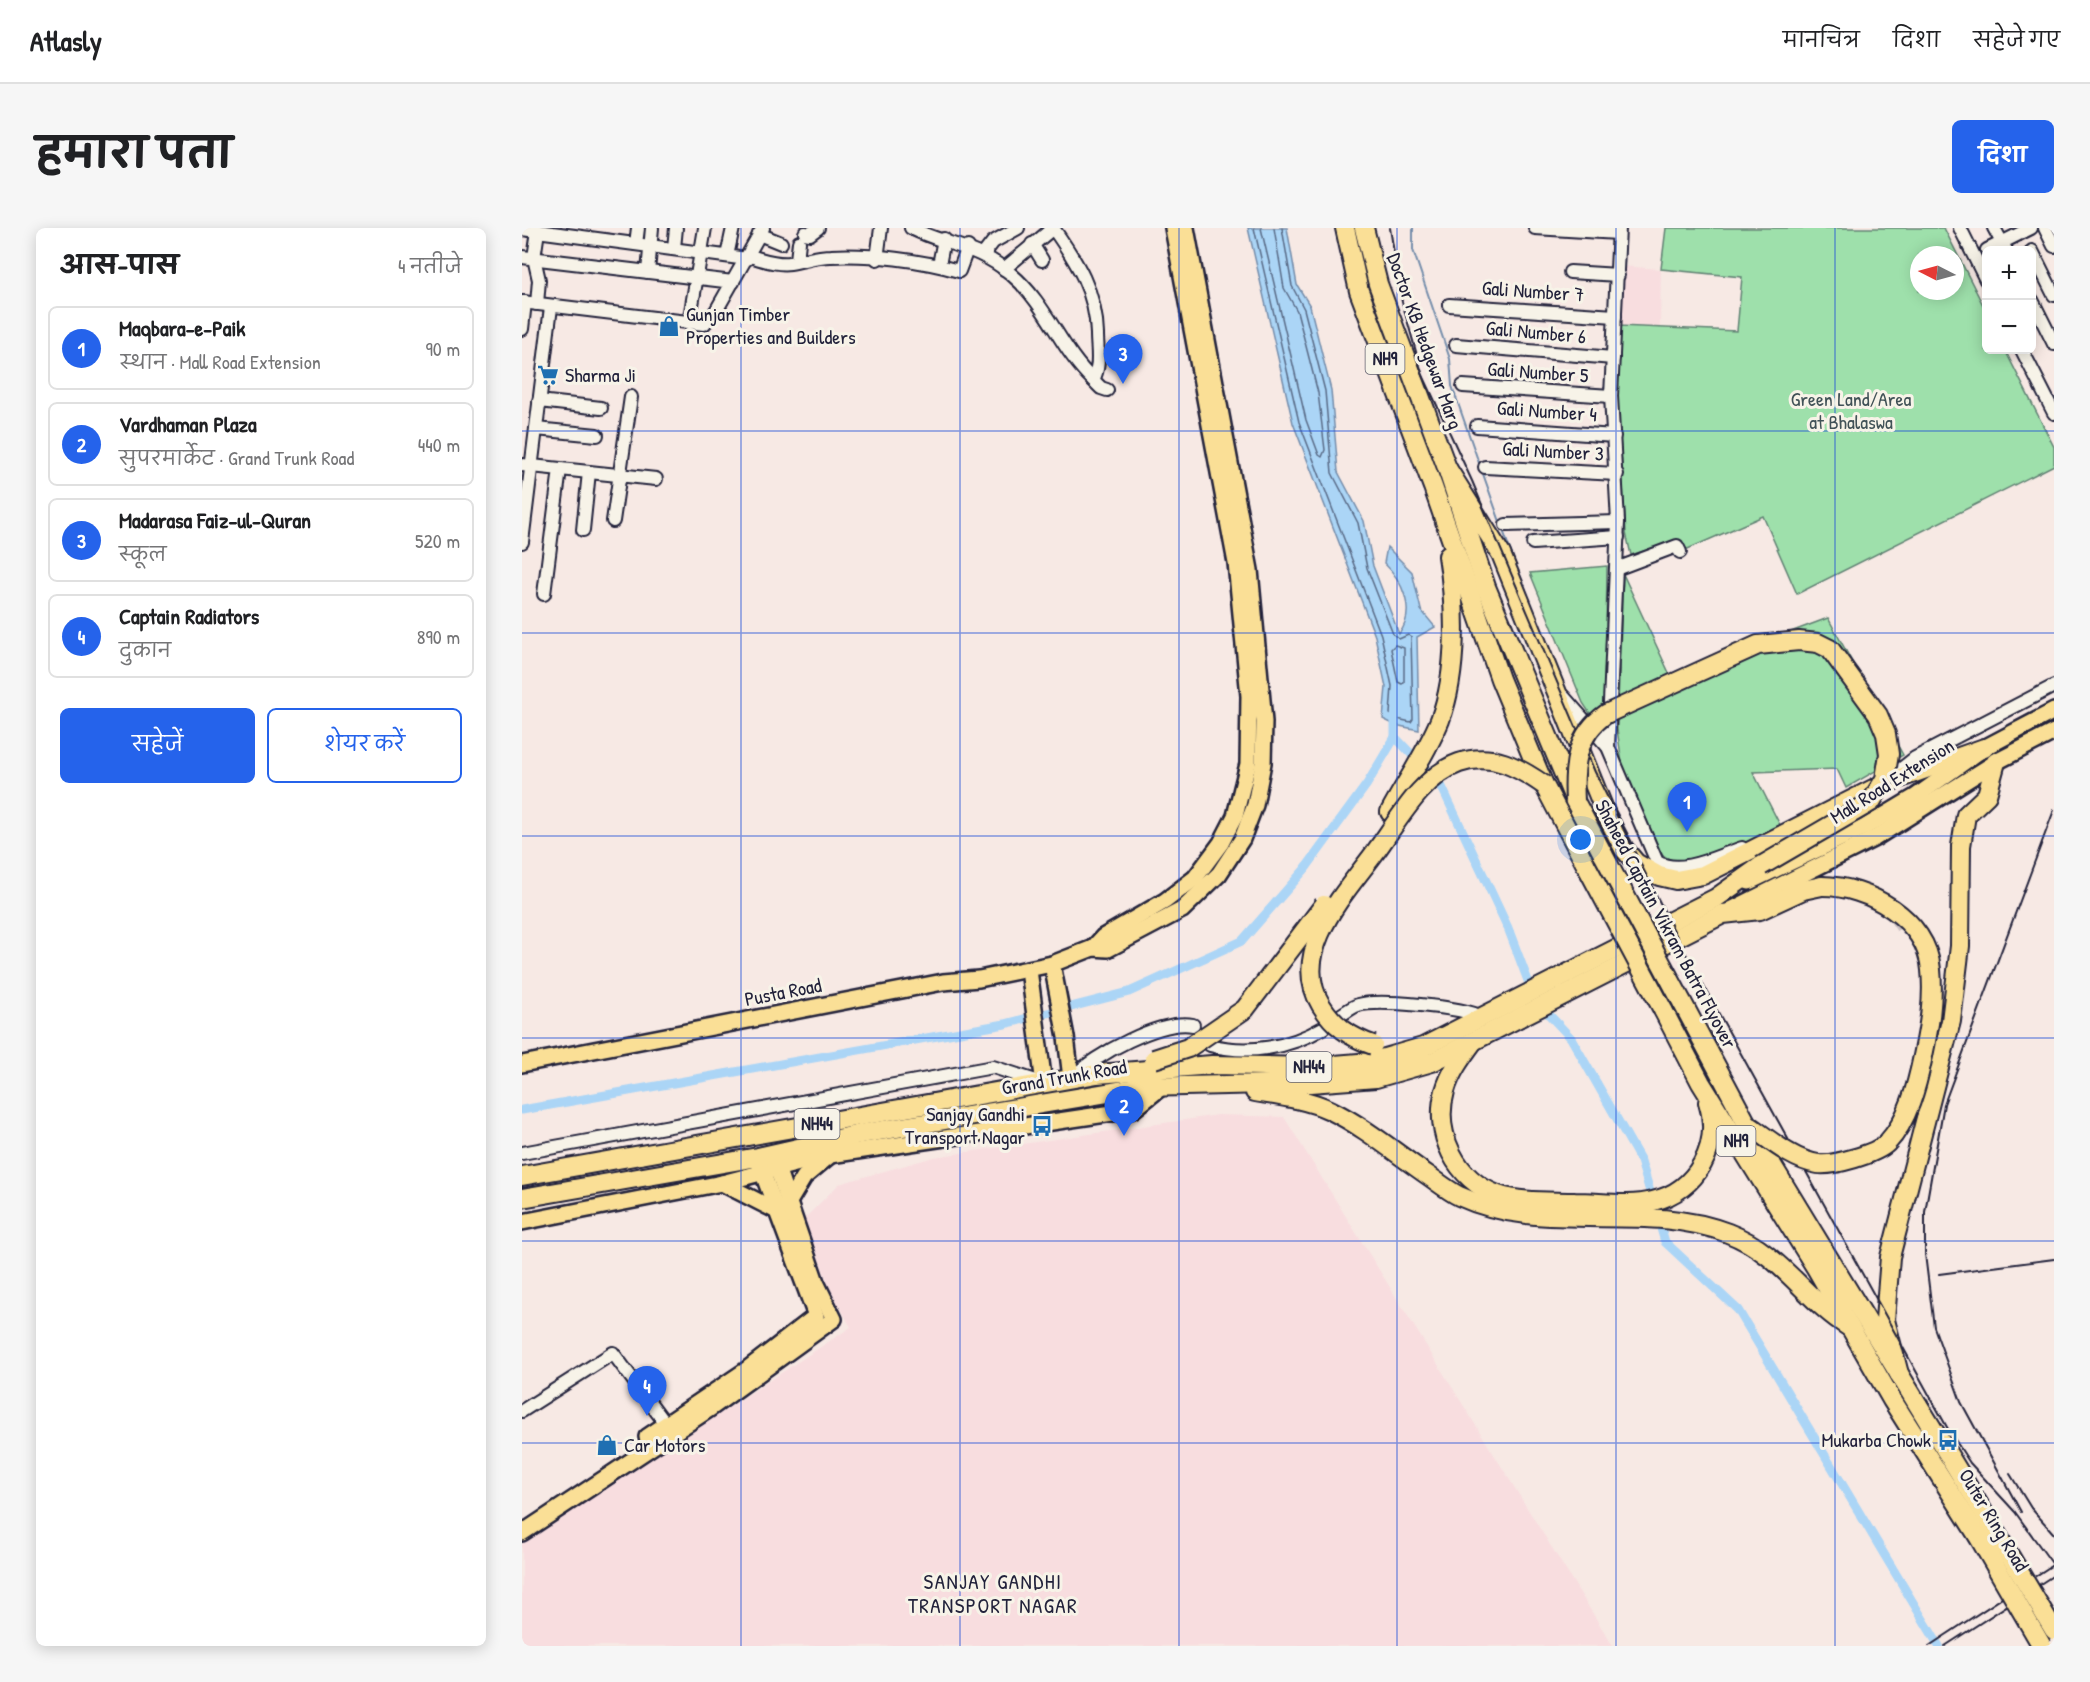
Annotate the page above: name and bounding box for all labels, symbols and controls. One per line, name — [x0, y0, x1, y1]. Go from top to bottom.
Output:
text: Atlasly — [30, 22, 102, 60]
text: मानचित्र — [1783, 25, 1860, 54]
text: दिशा — [1893, 25, 1940, 54]
text: सहेजे गए — [1973, 25, 2060, 54]
button: दिशा — [1952, 120, 2054, 193]
text: हमारा पता — [36, 123, 232, 180]
north arrow — [1910, 246, 1964, 300]
map controls — [1982, 246, 2036, 354]
button: + — [1982, 246, 2036, 300]
text: आस-पास — [60, 247, 179, 282]
street label: Doctor KB Hedgewar Marg — [1381, 249, 1470, 433]
text: 4 नतीजे — [398, 252, 462, 279]
street label: Gali Number 7 — [1481, 273, 1585, 308]
place label: Gunjan Timber Properties and Builders — [686, 300, 856, 350]
button: − — [1982, 300, 2036, 354]
text: Maqbara-e-Paik — [119, 313, 245, 343]
shop icon: Gunjan Timber Properties and Builders — [657, 314, 681, 338]
street label: Gali Number 6 — [1485, 314, 1587, 349]
pin: 3 — [1104, 334, 1142, 384]
text: 1 — [78, 335, 85, 362]
text: 90 m — [426, 335, 460, 362]
road number: NH9 — [1366, 344, 1404, 374]
text: स्थान · Mall Road Extension — [119, 348, 321, 375]
street label: Gali Number 5 — [1487, 355, 1590, 389]
place label: Sharma Ji — [565, 361, 636, 388]
supermarket icon: Sharma Ji — [536, 363, 560, 387]
park label: Green Land/Area at Bhalaswa — [1791, 385, 1912, 435]
street label: Gali Number 4 — [1496, 394, 1598, 427]
text: Vardhaman Plaza — [119, 409, 257, 439]
text: 2 — [77, 431, 86, 458]
text: 440 m — [418, 431, 460, 458]
street label: Gali Number 3 — [1502, 434, 1604, 467]
text: सुपरमार्केट · Grand Trunk Road — [119, 444, 354, 471]
text: Madarasa Faiz-ul-Quran — [119, 505, 311, 535]
text: 3 — [77, 527, 86, 554]
text: 520 m — [415, 527, 460, 554]
text: स्कूल — [119, 540, 167, 567]
text: Captain Radiators — [119, 601, 259, 631]
text: 4 — [78, 623, 85, 650]
text: 890 m — [417, 623, 460, 650]
text: दुकान — [119, 636, 171, 663]
button: सहेजें — [60, 708, 255, 783]
button: शेयर करें — [267, 708, 462, 783]
street label: Mall Road Extension — [1825, 732, 1959, 829]
pin: 1 — [1668, 782, 1706, 832]
street label: Shaheed Captain Vikram Batra Flyover — [1589, 795, 1744, 1053]
your location — [1566, 825, 1595, 854]
street label: Pusta Road — [742, 971, 824, 1012]
street label: Grand Trunk Road — [999, 1052, 1129, 1101]
road number: NH44 — [1286, 1052, 1332, 1082]
pin: 2 — [1104, 1086, 1144, 1136]
place label: Sanjay Gandhi Transport Nagar — [905, 1100, 1025, 1150]
road number: NH44 — [794, 1109, 840, 1139]
bus stop icon: Sanjay Gandhi Transport Nagar — [1030, 1114, 1054, 1138]
road number: NH9 — [1716, 1126, 1756, 1156]
pin: 4 — [628, 1366, 666, 1416]
place label: Mukarba Chowk — [1822, 1426, 1931, 1453]
bus stop icon: Mukarba Chowk — [1936, 1428, 1960, 1452]
place label: Car Motors — [624, 1431, 706, 1458]
shop icon: Car Motors — [595, 1433, 619, 1457]
street label: Outer Ring Road — [1953, 1463, 2036, 1576]
district label: SANJAY GANDHI TRANSPORT NAGAR — [908, 1567, 1078, 1620]

